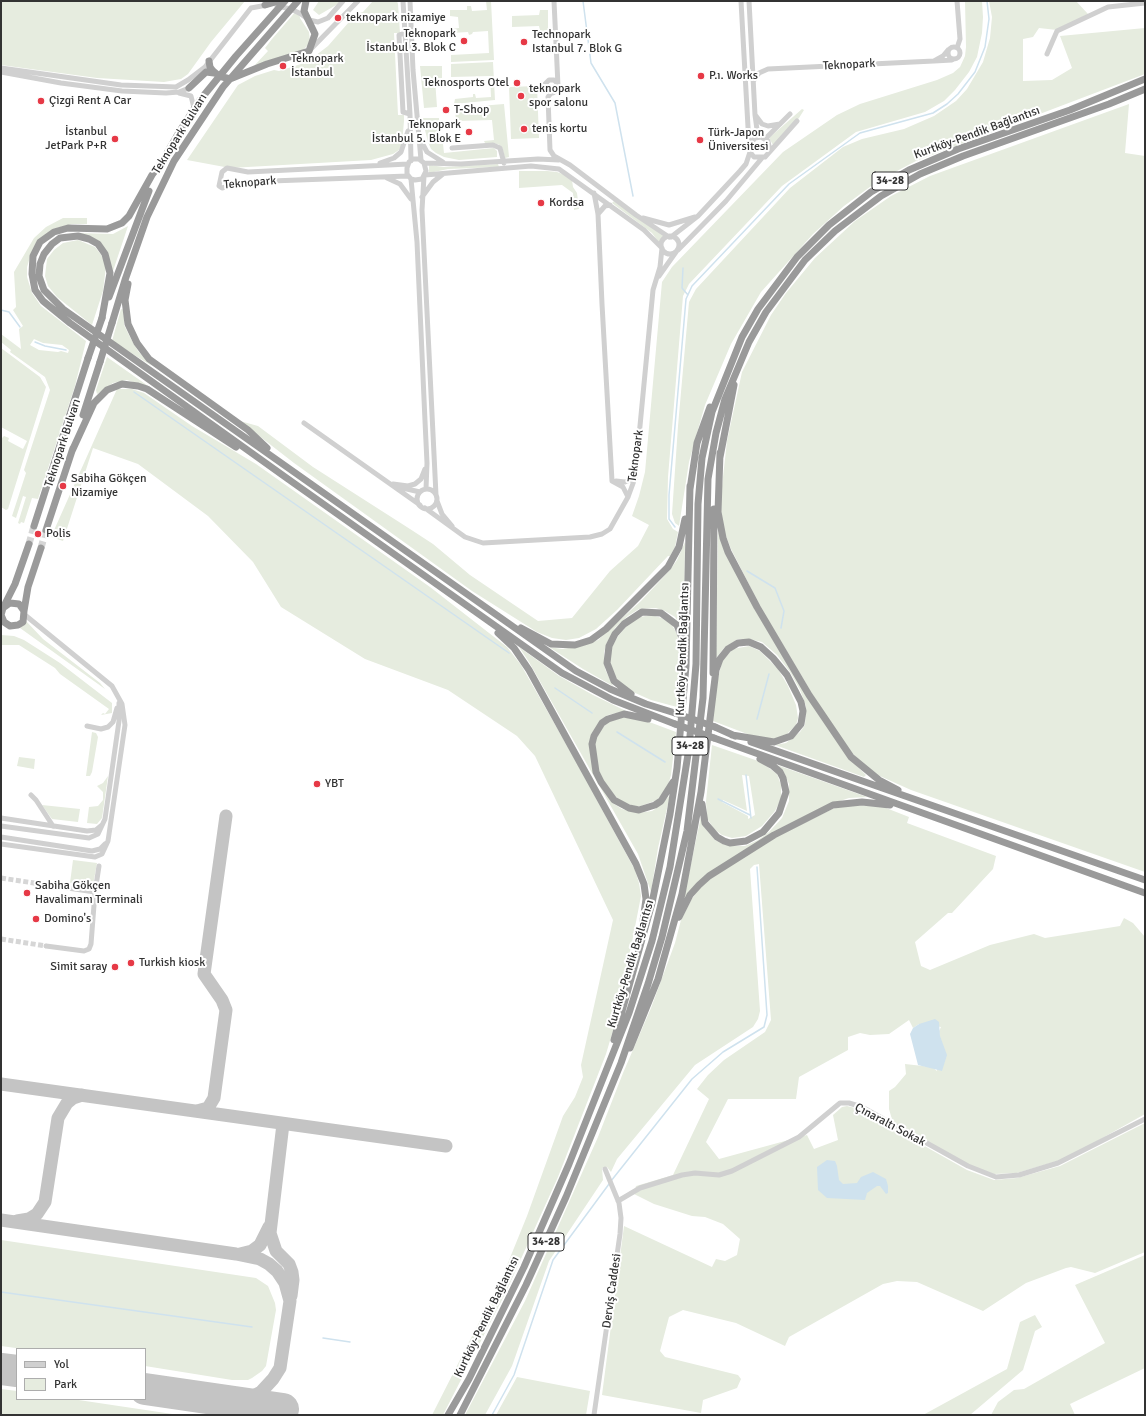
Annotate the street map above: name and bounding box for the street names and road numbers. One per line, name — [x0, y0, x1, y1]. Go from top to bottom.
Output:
street label: Teknopark — [822, 56, 876, 74]
street label: Teknopark Bulvarı — [150, 91, 210, 177]
street label: Kurtköy-Pendik Bağlantısı — [912, 103, 1042, 163]
road number: 34-28 — [872, 172, 908, 190]
street label: Teknopark — [223, 174, 277, 192]
street label: Teknopark Bulvarı — [42, 397, 84, 489]
street label: Teknopark — [625, 429, 647, 483]
street label: Kurtköy-Pendik Bağlantısı — [673, 582, 693, 716]
road number: 34-28 — [672, 737, 708, 755]
street label: Kurtköy-Pendik Bağlantısı — [605, 898, 657, 1030]
street label: Çınaraltı Sokak — [852, 1100, 928, 1150]
road number: 34-28 — [528, 1233, 564, 1251]
street label: Derviş Caddesi — [600, 1253, 624, 1329]
street label: Kurtköy-Pendik Bağlantısı — [451, 1254, 523, 1380]

